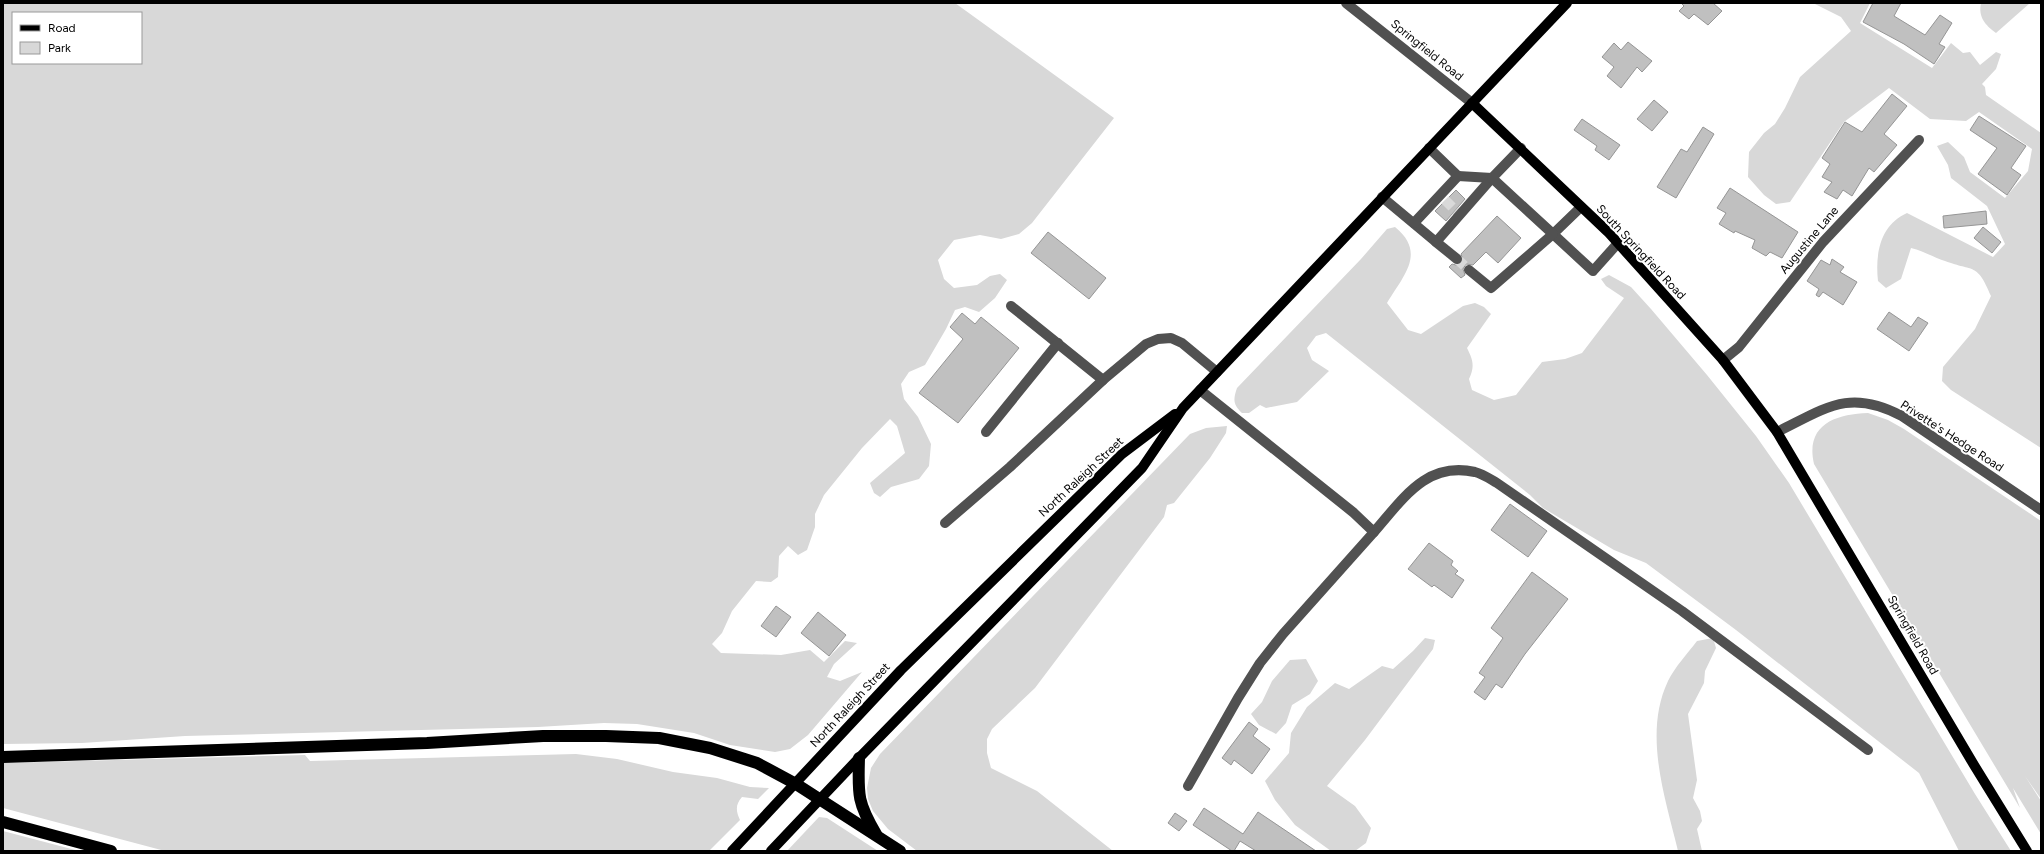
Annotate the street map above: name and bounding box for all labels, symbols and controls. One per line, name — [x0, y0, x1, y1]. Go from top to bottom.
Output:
legend — [12, 12, 142, 64]
street label: Springfield Road — [1388, 17, 1466, 83]
text: Road — [48, 21, 76, 35]
text: Park — [48, 41, 71, 55]
street label: South Springfield Road — [1593, 202, 1689, 302]
street label: Augustine Lane — [1777, 203, 1841, 276]
street label: Privette's Hedge Road — [1898, 398, 2006, 474]
street label: North Raleigh Street — [1036, 434, 1126, 520]
street label: Springfield Road — [1885, 593, 1941, 677]
street label: North Raleigh Street — [807, 660, 893, 750]

